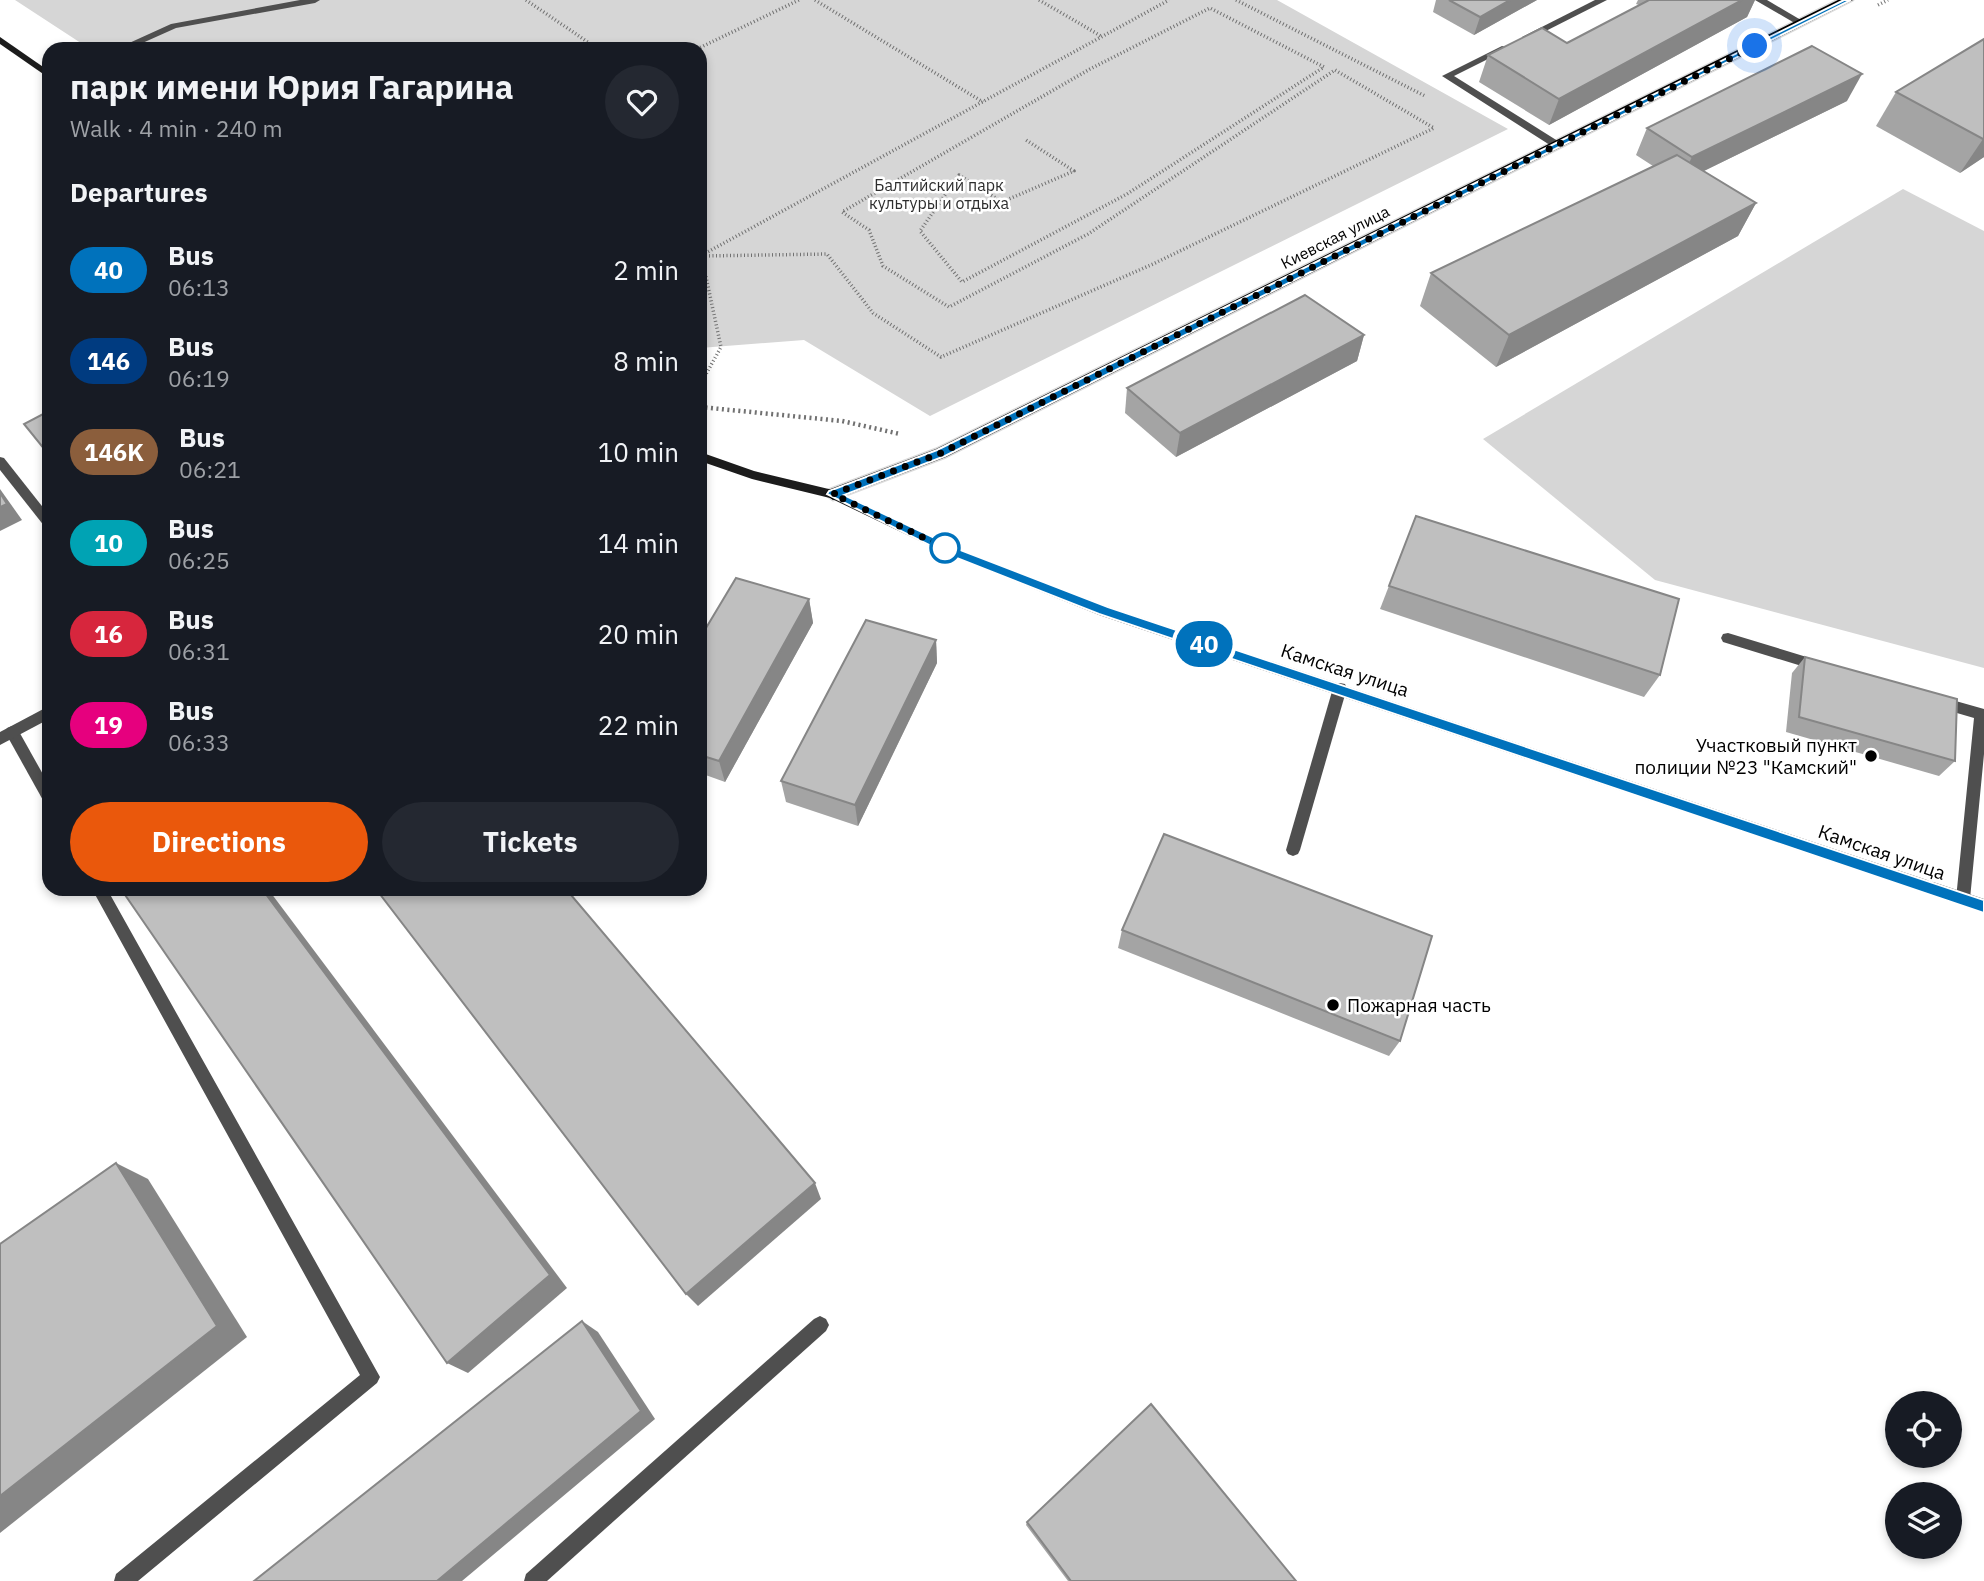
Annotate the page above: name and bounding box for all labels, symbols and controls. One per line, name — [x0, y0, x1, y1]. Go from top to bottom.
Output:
your location — [1737, 28, 1772, 63]
text: парк имени Юрия Гагарина — [70, 65, 514, 108]
button: heart — [605, 65, 679, 139]
text: Walk · 4 min · 240 m — [70, 113, 283, 143]
text: Departures — [70, 175, 208, 209]
park label: Балтийский парк культуры и отдыха — [869, 175, 1010, 213]
street label: Киевская улица — [1277, 201, 1393, 273]
text: Bus — [168, 238, 214, 272]
text: 2 min — [613, 253, 679, 287]
text: 40 — [94, 254, 123, 286]
text: 06:13 — [168, 272, 230, 302]
text: Bus — [168, 329, 214, 363]
text: 8 min — [613, 344, 679, 378]
text: 146 — [87, 345, 130, 377]
text: 06:19 — [168, 363, 230, 393]
text: Bus — [179, 420, 225, 454]
text: 10 min — [598, 435, 679, 469]
text: 146K — [84, 436, 144, 468]
text: 06:21 — [179, 454, 241, 484]
text: Bus — [168, 511, 214, 545]
text: 14 min — [598, 526, 679, 560]
text: 10 — [94, 527, 123, 559]
unlabelled marker — [930, 533, 960, 563]
text: 06:25 — [168, 545, 230, 575]
text: Bus — [168, 602, 214, 636]
text: 20 min — [598, 617, 679, 651]
text: 16 — [94, 618, 123, 650]
line badge: 40 — [1172, 621, 1236, 667]
text: 40 — [1190, 628, 1218, 660]
text: 06:31 — [168, 636, 230, 666]
street label: Камская улица — [1278, 638, 1412, 702]
text: Bus — [168, 693, 214, 727]
text: 22 min — [598, 708, 679, 742]
text: 19 — [94, 709, 123, 741]
text: 06:33 — [168, 727, 230, 757]
place label: Участковый пункт полиции №23 "Камский" — [1634, 733, 1857, 779]
marker: Участковый пункт полиции №23 "Камский" — [1863, 748, 1879, 764]
button: Directions — [70, 802, 368, 882]
button: Tickets — [382, 802, 679, 882]
street label: Камская улица — [1815, 819, 1949, 885]
place label: Пожарная часть — [1347, 993, 1491, 1017]
marker: Пожарная часть — [1325, 997, 1341, 1013]
map controls — [1885, 1391, 1962, 1559]
button: locate — [1885, 1391, 1962, 1468]
button: layers — [1885, 1482, 1962, 1559]

